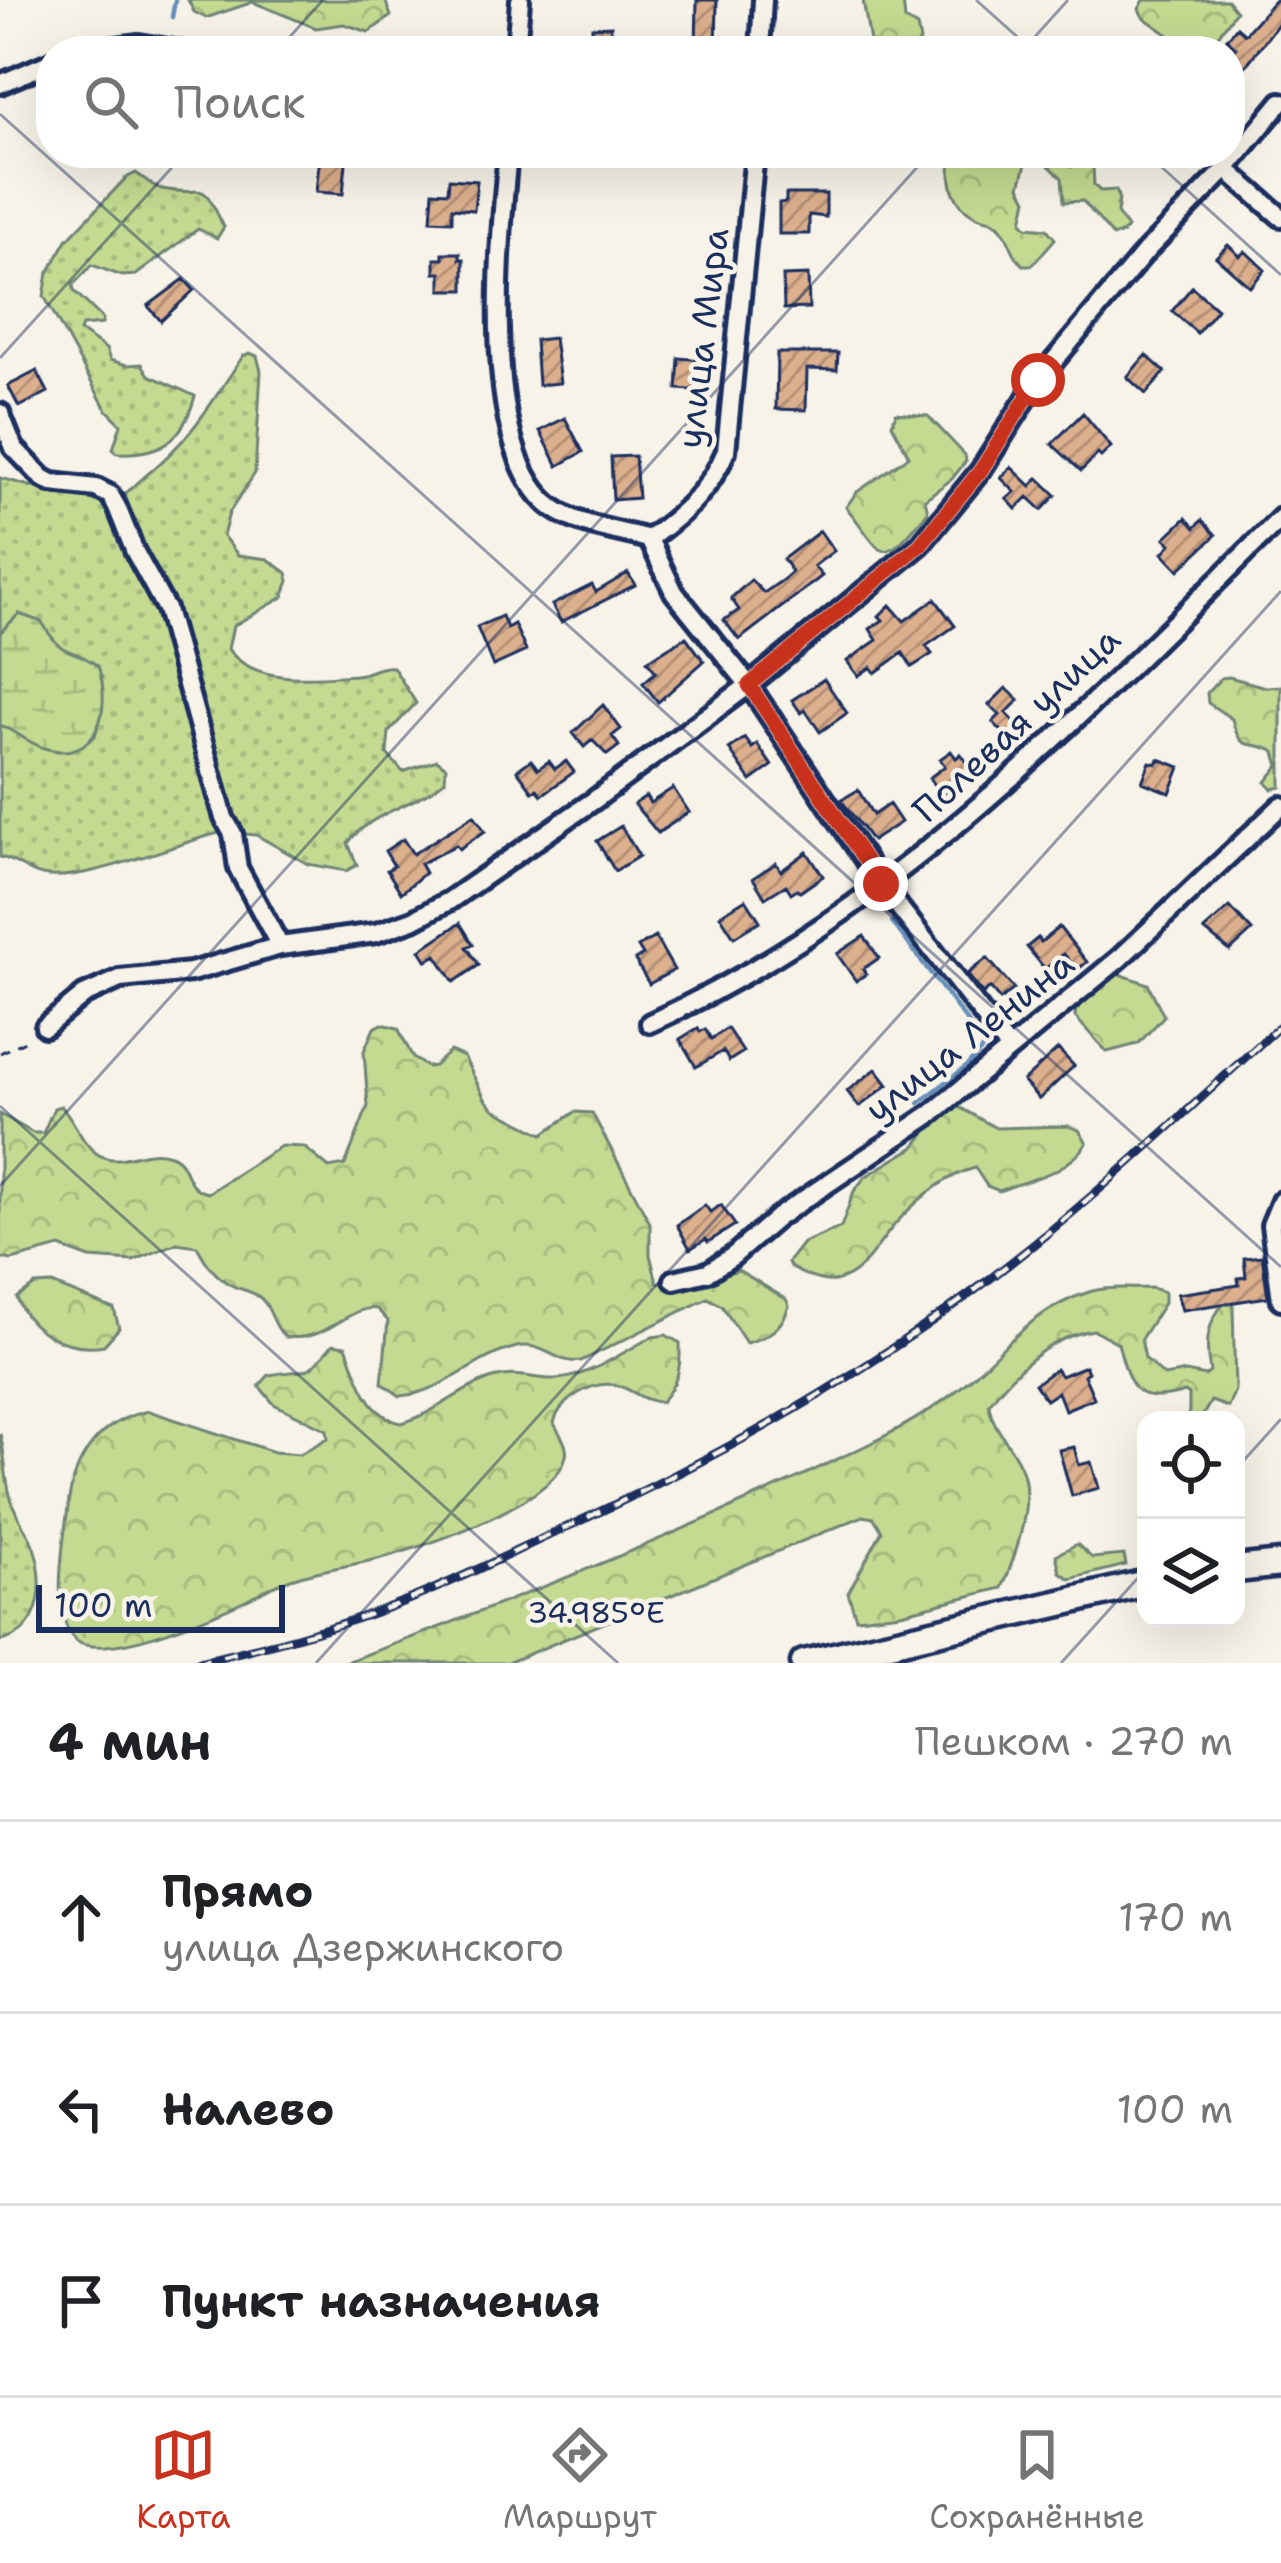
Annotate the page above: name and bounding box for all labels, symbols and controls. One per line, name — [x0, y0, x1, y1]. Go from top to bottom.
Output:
search box — [36, 36, 1245, 168]
icon: search — [78, 69, 144, 135]
text: Поиск — [174, 72, 305, 132]
street label: улица Мира — [665, 225, 740, 451]
route start — [1011, 353, 1065, 407]
street label: Полевая улица — [902, 615, 1131, 833]
route end — [854, 857, 908, 911]
street label: улица Ленина — [855, 939, 1084, 1133]
map controls — [1137, 1411, 1245, 1627]
button: locate — [1137, 1411, 1245, 1519]
button: layers — [1137, 1519, 1245, 1627]
scale bar — [36, 1579, 285, 1632]
text: 100 m — [54, 1583, 153, 1628]
text: 34.985°E — [527, 1592, 665, 1633]
text: 4 мин — [48, 1707, 212, 1775]
text: Пешком · 270 m — [915, 1715, 1233, 1767]
text: Прямо — [162, 1861, 313, 1921]
icon: ahead — [48, 1884, 114, 1950]
text: 170 m — [1118, 1891, 1233, 1943]
text: улица Дзержинского — [162, 1921, 564, 1973]
icon: left — [48, 2076, 114, 2142]
text: Налево — [162, 2079, 335, 2139]
text: 100 m — [1117, 2083, 1233, 2135]
icon: arrive — [48, 2268, 114, 2334]
text: Пункт назначения — [162, 2271, 601, 2331]
tab: Карта — [136, 2422, 231, 2539]
tab: Маршрут — [503, 2422, 657, 2539]
tab: Сохранённые — [929, 2422, 1145, 2539]

